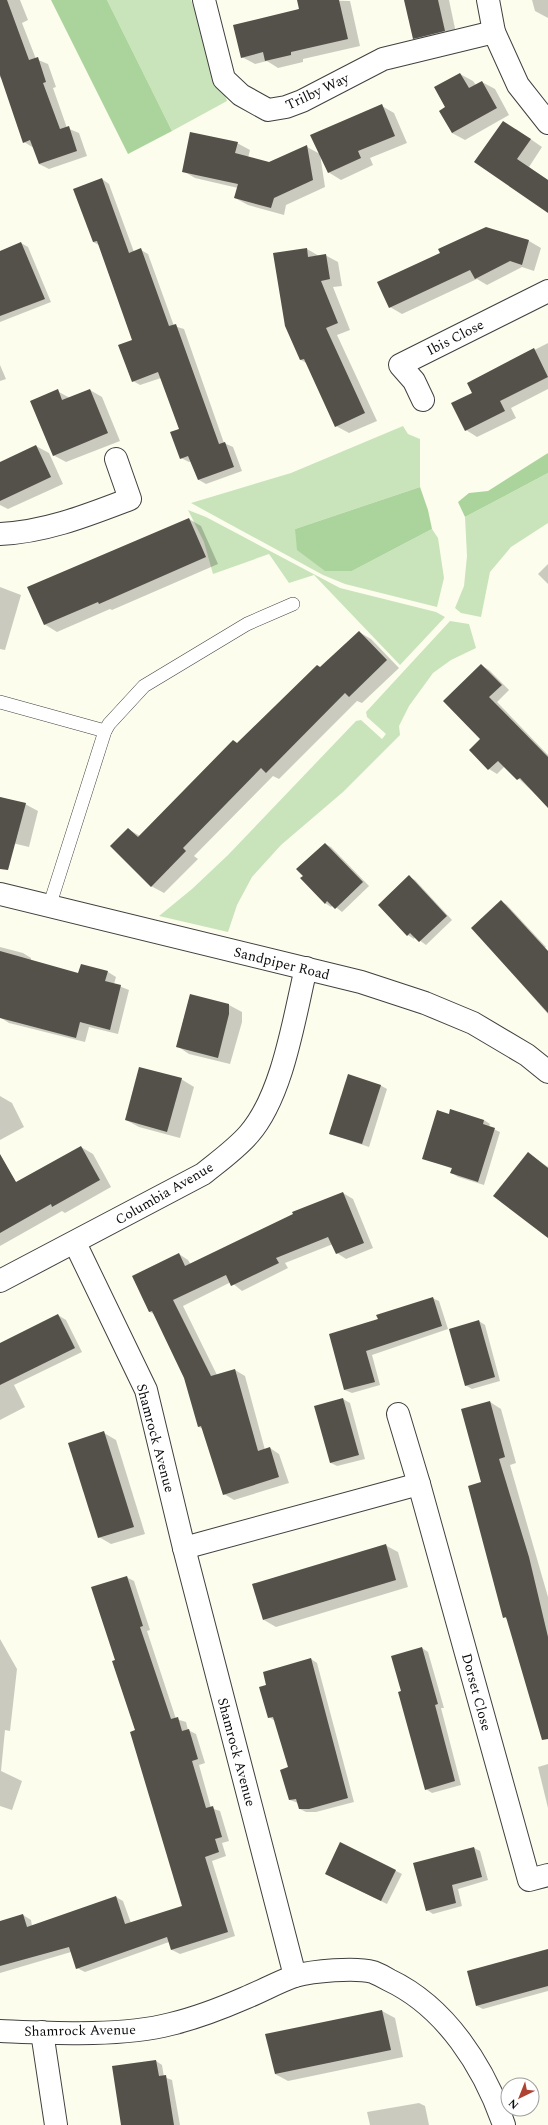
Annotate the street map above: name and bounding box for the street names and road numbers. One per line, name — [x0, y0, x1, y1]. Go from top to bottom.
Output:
street label: Trilby Way — [282, 67, 354, 115]
street label: Ibis Close — [423, 314, 488, 361]
street label: Sandpiper Road — [232, 941, 332, 986]
street label: Columbia Avenue — [111, 1157, 217, 1230]
street label: Shamrock Avenue — [131, 1381, 180, 1495]
street label: Dorset Close — [456, 1651, 497, 1734]
street label: Shamrock Avenue — [212, 1695, 261, 1809]
street label: Shamrock Avenue — [24, 2019, 136, 2042]

